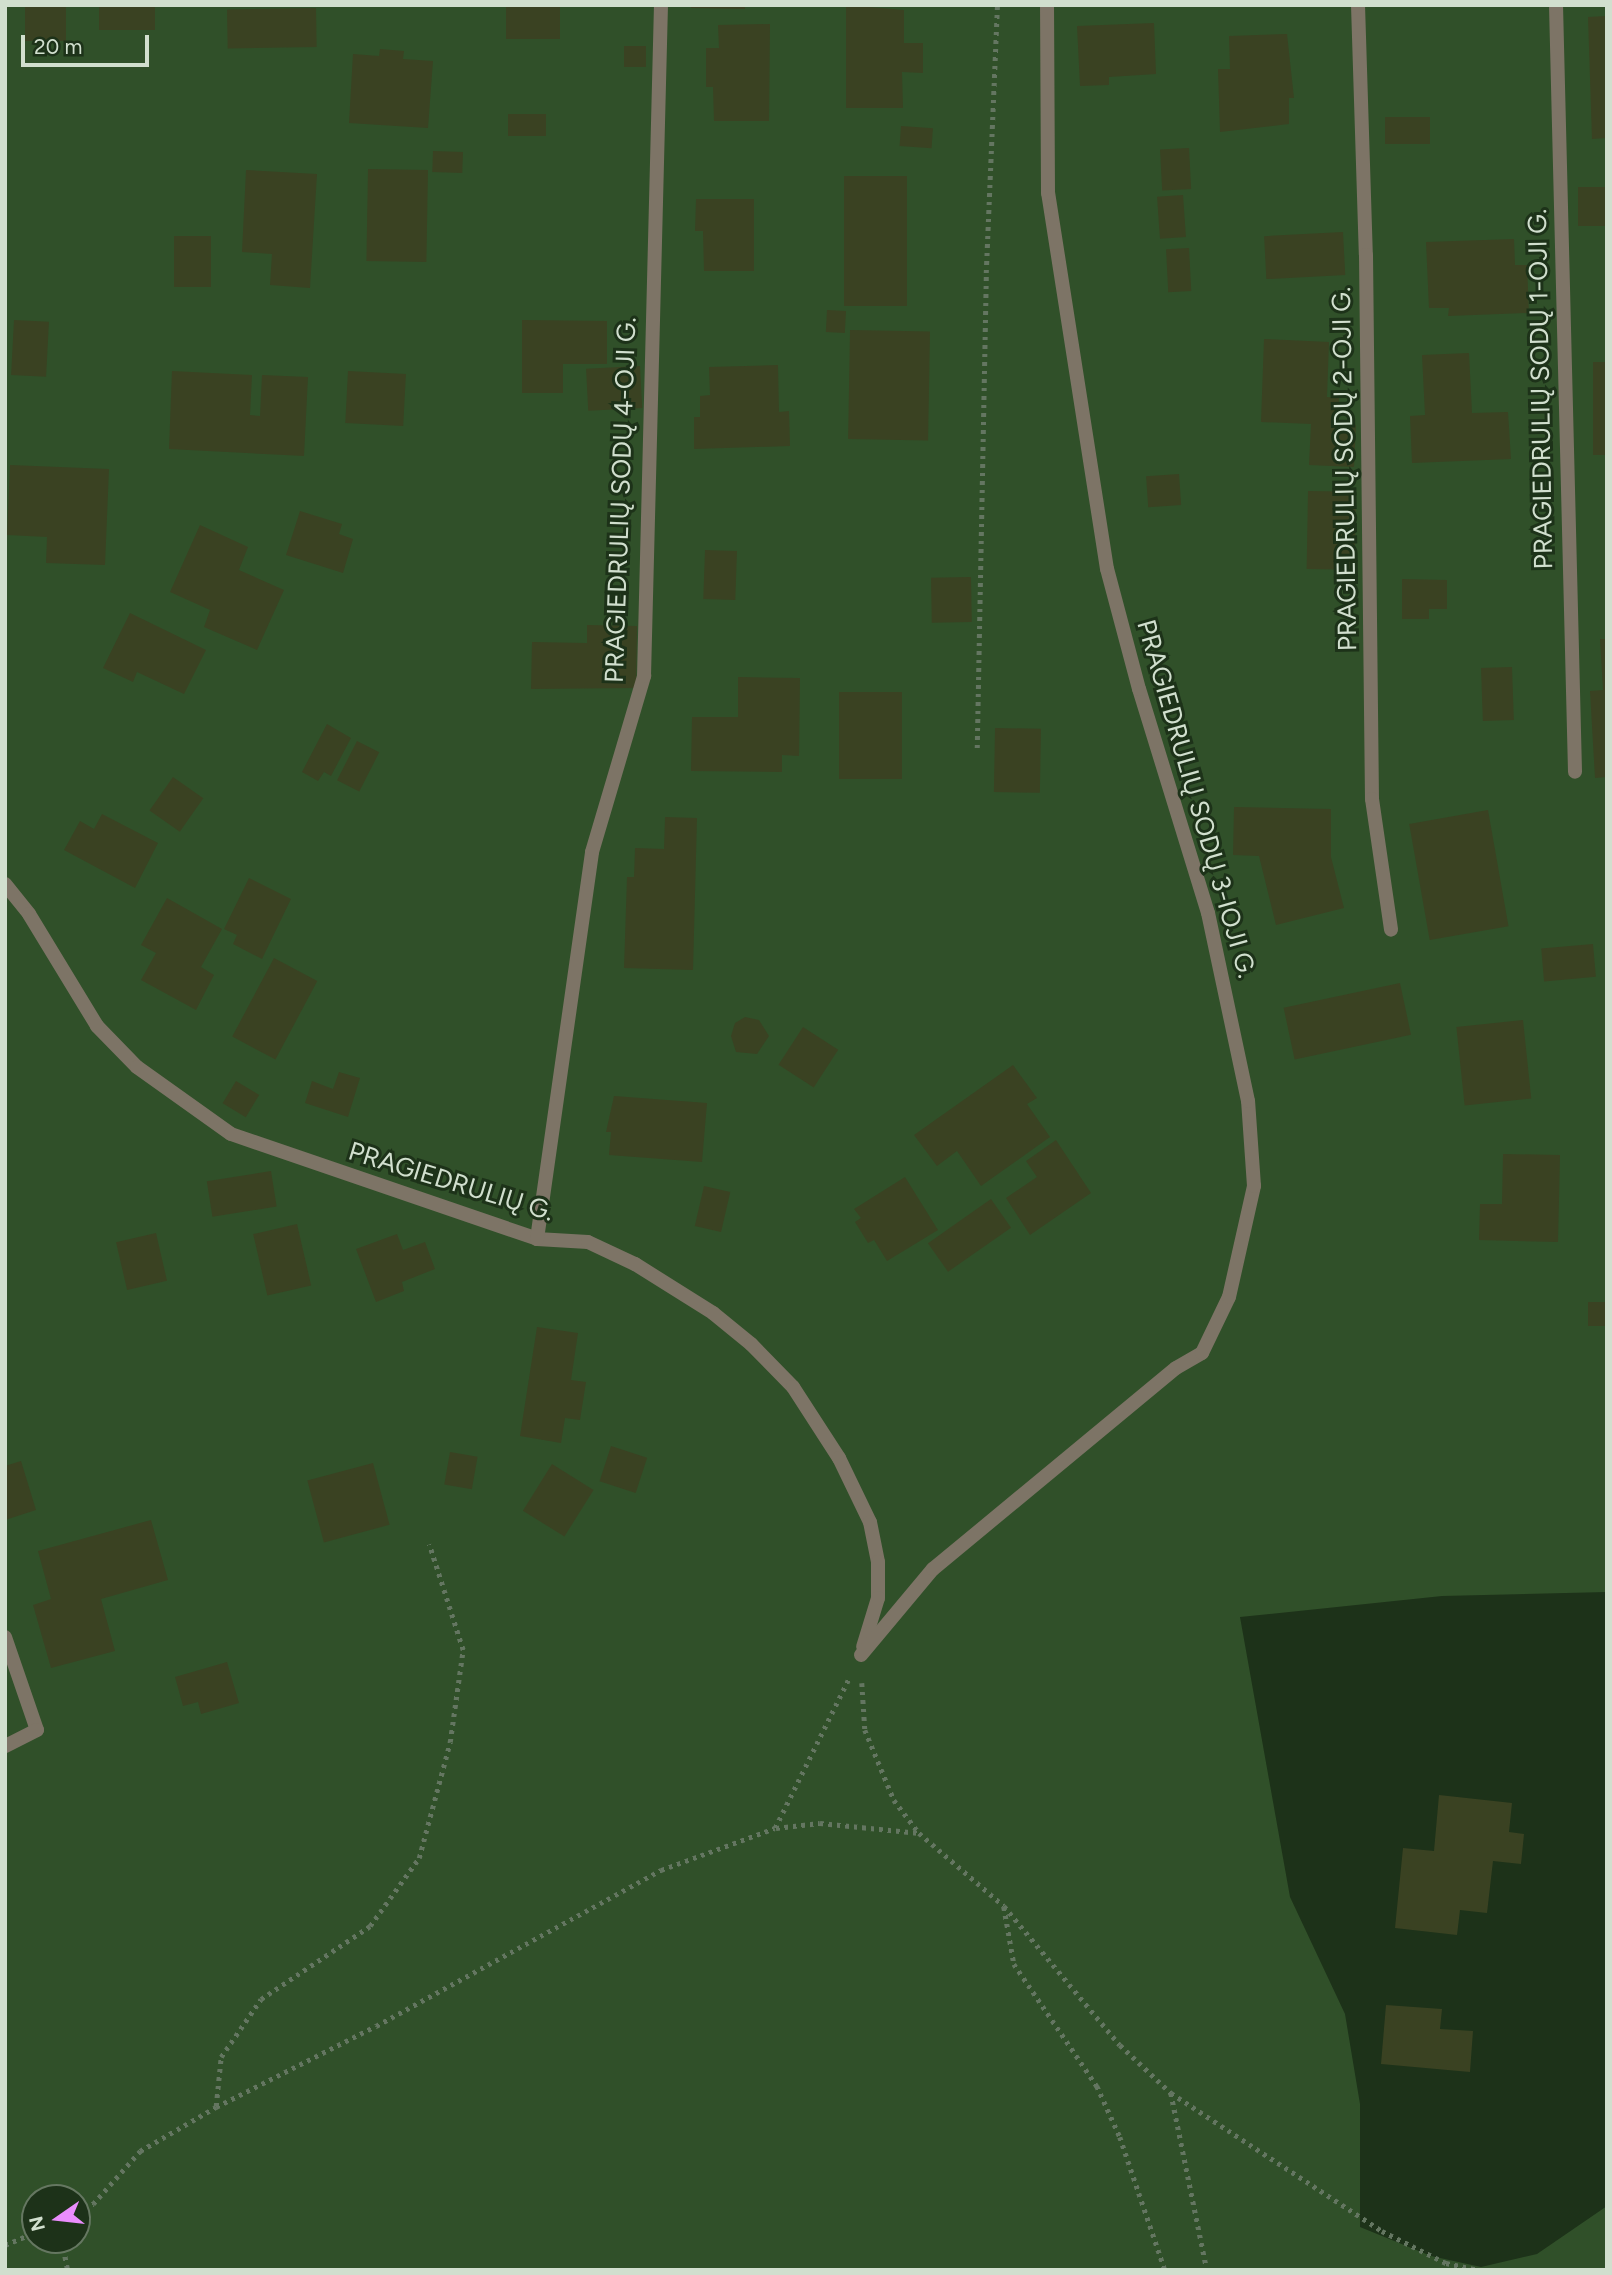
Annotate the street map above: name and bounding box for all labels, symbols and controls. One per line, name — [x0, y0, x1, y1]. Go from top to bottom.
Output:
scale bar — [24, 21, 152, 65]
text: 20 m — [34, 34, 82, 59]
street label: PRAGIEDRULIŲ SODŲ 1-OJI G. — [1522, 208, 1560, 570]
street label: PRAGIEDRULIŲ SODŲ 2-OJI G. — [1326, 287, 1364, 651]
street label: PRAGIEDRULIŲ SODŲ 4-OJI G. — [599, 317, 643, 683]
street label: PRAGIEDRULIŲ SODŲ 3-IOJI G. — [1130, 616, 1262, 982]
street label: PRAGIEDRULIŲ G. — [345, 1136, 557, 1228]
north arrow — [21, 2184, 91, 2254]
text: N — [24, 2214, 50, 2234]

